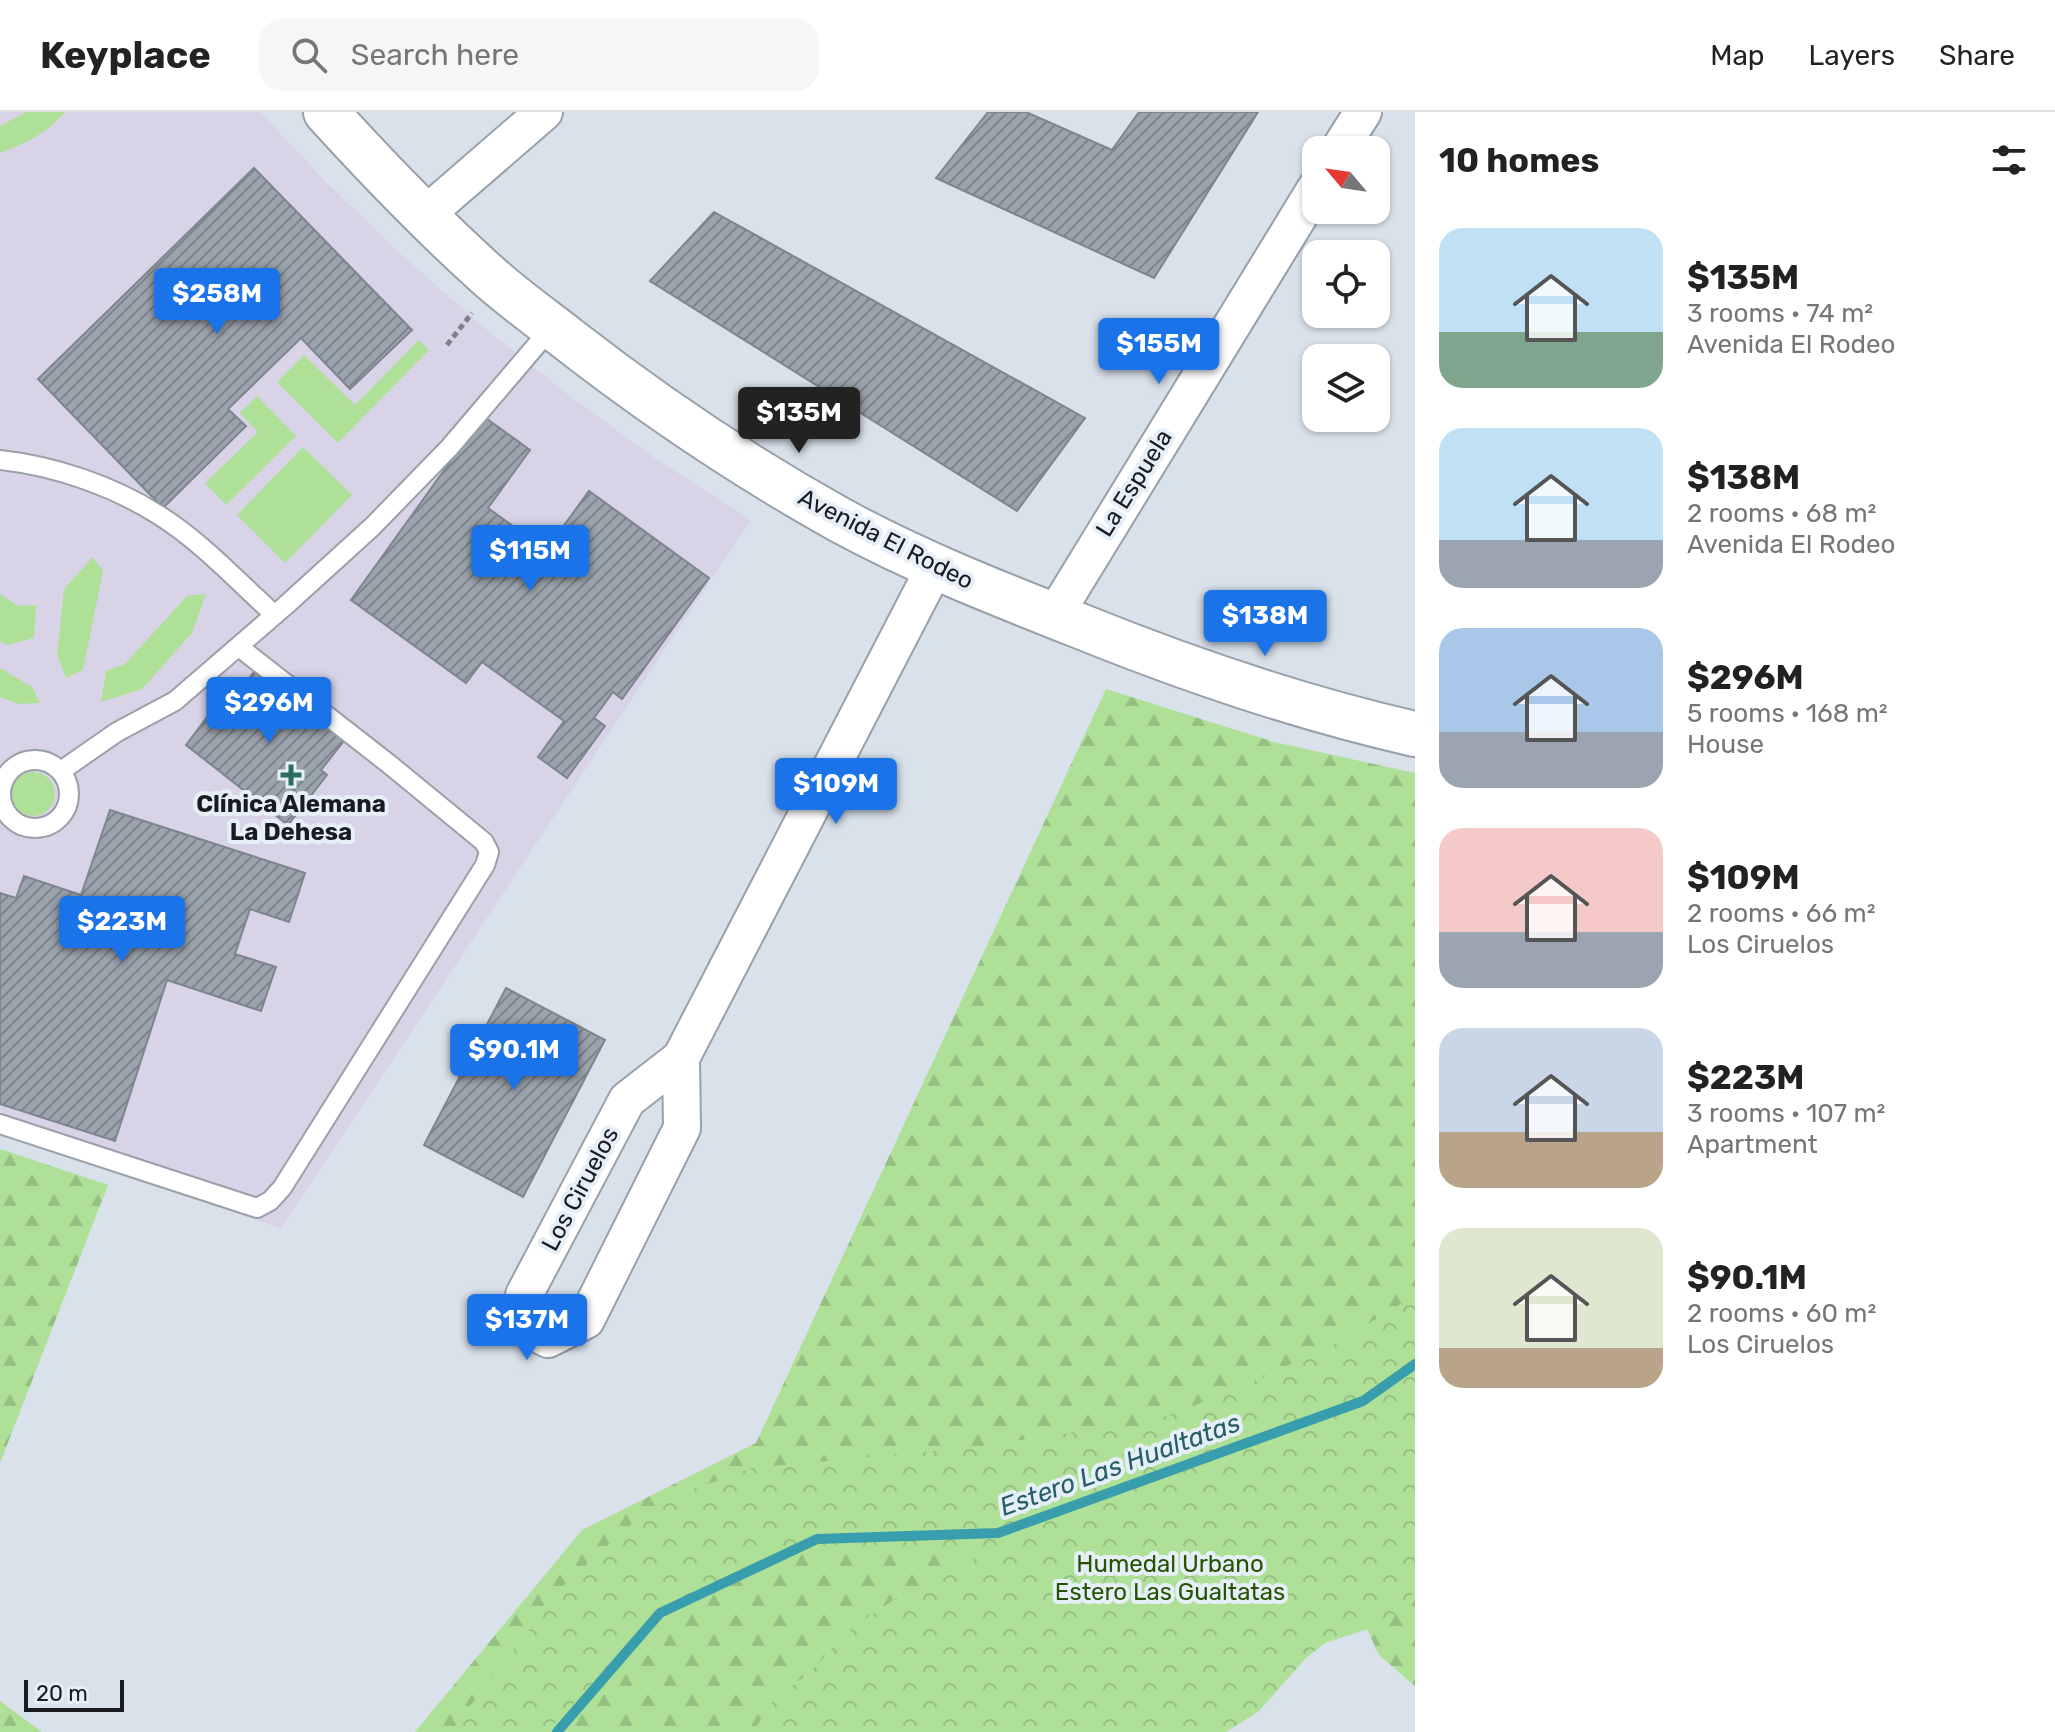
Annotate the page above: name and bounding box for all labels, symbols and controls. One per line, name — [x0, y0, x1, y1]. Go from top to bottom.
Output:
search box — [259, 19, 819, 91]
text: Keyplace — [40, 32, 211, 78]
icon: search — [287, 33, 331, 77]
text: Search here — [351, 37, 519, 73]
text: Map — [1710, 39, 1765, 72]
text: Layers — [1809, 39, 1895, 72]
text: Share — [1939, 39, 2015, 72]
north arrow — [1302, 136, 1390, 224]
map controls — [1302, 136, 1390, 432]
icon: filters — [1987, 138, 2031, 182]
text: 10 homes — [1439, 140, 1599, 181]
button: locate — [1302, 240, 1390, 328]
text: $135M — [1687, 257, 1799, 298]
icon: home — [1503, 260, 1599, 356]
pin: $258M — [161, 268, 273, 336]
text: $258M — [172, 278, 262, 309]
text: 3 rooms · 74 m² — [1687, 298, 1873, 329]
pin: $155M — [1103, 318, 1215, 386]
text: $155M — [1116, 328, 1202, 359]
text: Avenida El Rodeo — [1687, 329, 1896, 360]
button: layers — [1302, 344, 1390, 432]
pin: $135M — [743, 387, 855, 455]
text: $135M — [756, 397, 842, 428]
street label: La Espuela — [1090, 424, 1178, 542]
text: $138M — [1687, 457, 1800, 498]
icon: home — [1503, 460, 1599, 556]
street label: Avenida El Rodeo — [794, 483, 978, 595]
text: 2 rooms · 68 m² — [1687, 498, 1876, 529]
pin: $115M — [474, 525, 586, 593]
text: Avenida El Rodeo — [1687, 529, 1896, 560]
text: $115M — [489, 535, 571, 566]
pin: $138M — [1209, 590, 1321, 658]
text: $138M — [1222, 600, 1308, 631]
text: $296M — [1687, 657, 1804, 698]
icon: home — [1503, 660, 1599, 756]
pin: $296M — [213, 677, 325, 745]
text: $296M — [224, 687, 314, 718]
text: 5 rooms · 168 m² — [1687, 698, 1888, 729]
text: House — [1687, 729, 1764, 760]
pin: $109M — [780, 758, 892, 826]
marker: Clínica Alemana La Dehesa — [280, 764, 302, 786]
text: $109M — [793, 768, 879, 799]
place label: Clínica Alemana La Dehesa — [196, 790, 386, 846]
text: $109M — [1687, 857, 1800, 898]
icon: home — [1503, 860, 1599, 956]
pin: $223M — [66, 896, 178, 964]
text: 2 rooms · 66 m² — [1687, 898, 1876, 929]
text: $223M — [77, 906, 167, 937]
text: Los Ciruelos — [1687, 929, 1834, 960]
pin: $90.1M — [449, 1024, 579, 1092]
text: $90.1M — [468, 1034, 560, 1065]
text: $223M — [1687, 1057, 1804, 1098]
icon: home — [1503, 1060, 1599, 1156]
text: 3 rooms · 107 m² — [1687, 1098, 1886, 1129]
street label: Los Ciruelos — [536, 1122, 624, 1256]
text: Apartment — [1687, 1129, 1818, 1160]
text: $90.1M — [1687, 1257, 1807, 1298]
icon: home — [1503, 1260, 1599, 1356]
pin: $137M — [471, 1294, 583, 1362]
text: 2 rooms · 60 m² — [1687, 1298, 1876, 1329]
text: $137M — [485, 1304, 569, 1335]
text: Los Ciruelos — [1687, 1329, 1834, 1360]
water label: Estero Las Hualtatas — [996, 1407, 1244, 1523]
park label: Humedal Urbano Estero Las Gualtatas — [1055, 1550, 1285, 1606]
scale bar — [24, 1676, 124, 1712]
text: 20 m — [36, 1680, 88, 1707]

